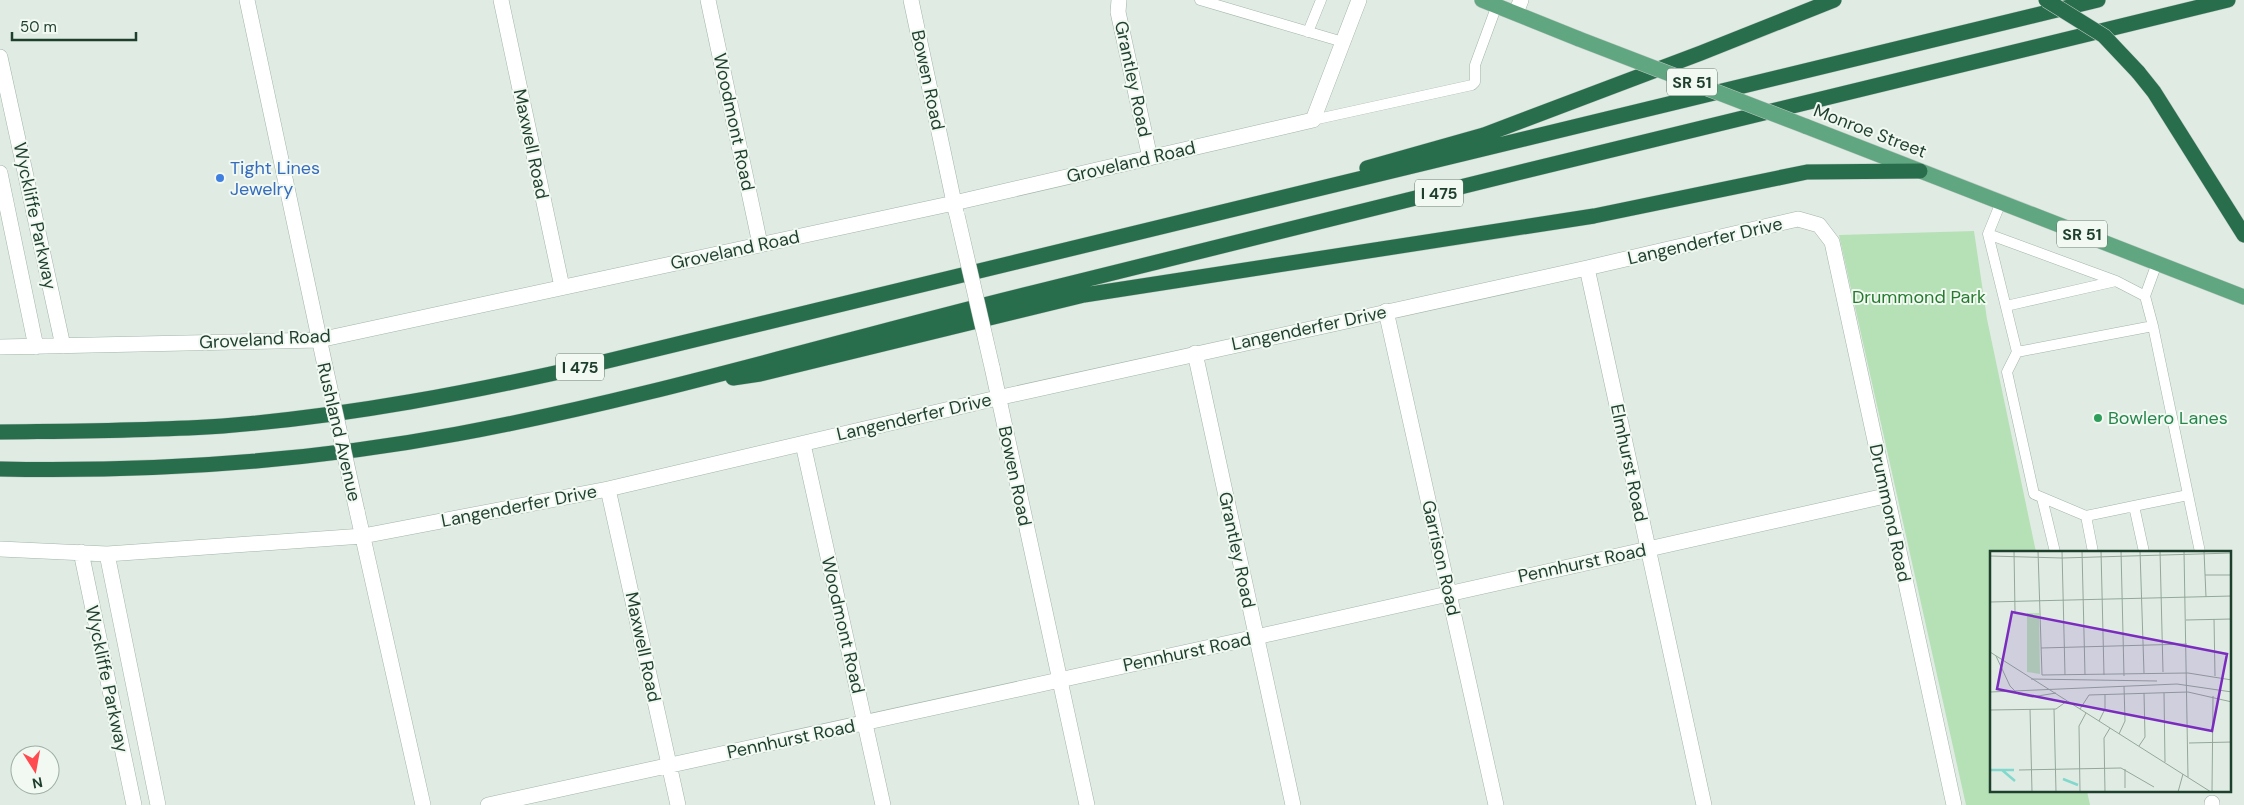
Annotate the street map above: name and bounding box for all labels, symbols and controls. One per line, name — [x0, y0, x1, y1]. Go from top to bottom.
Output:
scale bar — [12, 10, 136, 42]
text: 50 m — [20, 17, 57, 37]
street label: Grantley Road — [1109, 19, 1157, 139]
street label: Bowen Road — [906, 28, 950, 132]
street label: Woodmont Road — [708, 51, 760, 193]
road number: SR 51 — [1667, 68, 1717, 95]
street label: Maxwell Road — [508, 87, 554, 201]
street label: Monroe Street — [1810, 98, 1930, 164]
street label: Groveland Road — [1064, 136, 1198, 188]
street label: Wyckliffe Parkway — [8, 140, 62, 292]
place label: Tight Lines Jewelry — [230, 156, 320, 201]
marker: Tight Lines Jewelry — [214, 172, 226, 184]
road number: I 475 — [1415, 180, 1463, 207]
street label: Langenderfer Drive — [1625, 212, 1785, 270]
road number: SR 51 — [2057, 220, 2107, 248]
street label: Groveland Road — [668, 225, 802, 275]
park label: Drummond Park — [1852, 285, 1986, 309]
street label: Langenderfer Drive — [1229, 300, 1389, 356]
street label: Groveland Road — [199, 324, 331, 354]
road number: I 475 — [556, 354, 604, 381]
street label: Rushland Avenue — [311, 360, 367, 504]
street label: Langenderfer Drive — [834, 388, 994, 446]
street label: Elmhurst Road — [1605, 402, 1653, 524]
place label: Bowlero Lanes — [2108, 406, 2228, 430]
marker: Bowlero Lanes — [2092, 412, 2104, 424]
street label: Bowen Road — [993, 424, 1037, 528]
street label: Drummond Road — [1864, 442, 1916, 584]
street label: Langenderfer Drive — [439, 479, 599, 533]
street label: Grantley Road — [1213, 490, 1261, 610]
street label: Garrison Road — [1416, 498, 1466, 618]
street label: Pennhurst Road — [1516, 538, 1648, 588]
inset map — [1990, 551, 2232, 792]
street label: Woodmont Road — [816, 554, 870, 696]
street label: Maxwell Road — [620, 590, 666, 704]
street label: Wyckliffe Parkway — [80, 603, 134, 755]
street label: Pennhurst Road — [1121, 627, 1253, 677]
street label: Pennhurst Road — [725, 714, 857, 764]
north arrow — [10, 745, 60, 795]
text: N — [31, 773, 44, 793]

